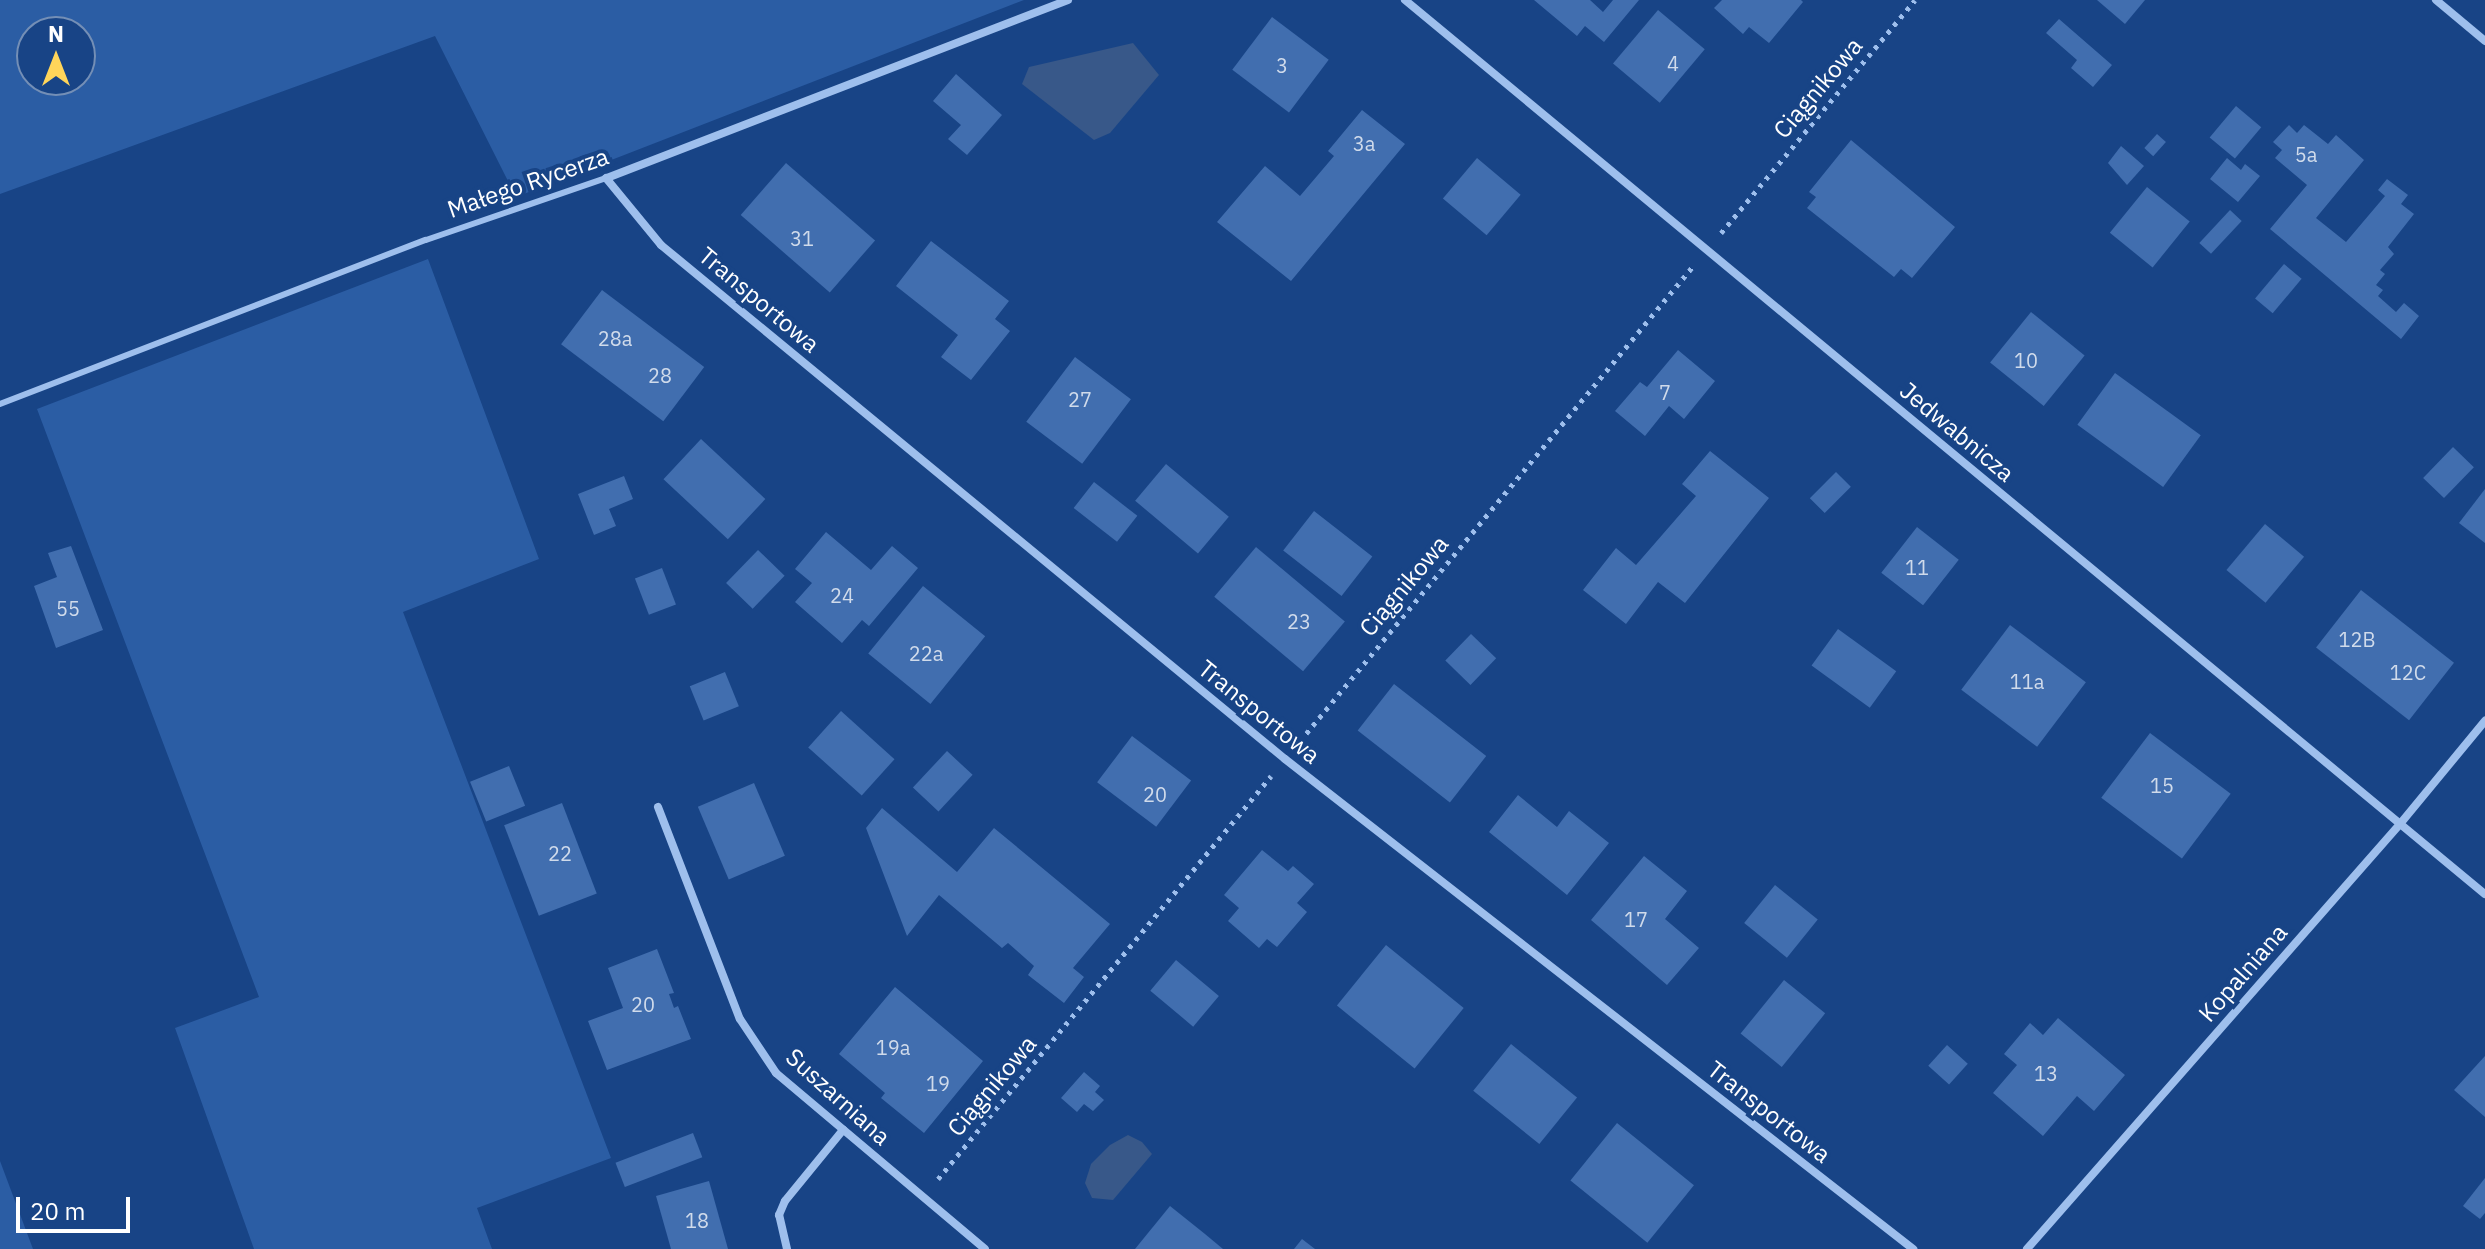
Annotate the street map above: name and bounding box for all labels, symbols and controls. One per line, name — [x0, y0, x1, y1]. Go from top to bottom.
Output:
north arrow — [16, 16, 96, 96]
text: N — [48, 19, 64, 48]
street label: Ciągnikowa — [1768, 32, 1868, 144]
house number: 4 — [1667, 51, 1679, 75]
house number: 3 — [1276, 53, 1288, 77]
house number: 3a — [1353, 131, 1375, 155]
street label: Małego Rycerza — [444, 142, 612, 224]
house number: 5a — [2295, 142, 2317, 166]
house number: 31 — [790, 226, 814, 250]
street label: Transportowa — [693, 241, 825, 359]
house number: 28a — [598, 326, 632, 350]
house number: 10 — [2014, 348, 2038, 372]
house number: 28 — [648, 363, 672, 387]
street label: Jedwabnicza — [1894, 376, 2020, 488]
house number: 7 — [1659, 380, 1671, 404]
house number: 27 — [1068, 387, 1092, 411]
street label: Ciągnikowa — [1354, 530, 1454, 642]
house number: 11 — [1905, 555, 1929, 579]
house number: 24 — [830, 583, 854, 607]
house number: 55 — [56, 596, 80, 620]
house number: 23 — [1287, 609, 1311, 633]
house number: 12B — [2338, 627, 2376, 651]
house number: 22a — [909, 641, 943, 665]
street label: Transportowa — [1192, 654, 1326, 770]
house number: 12C — [2390, 660, 2426, 684]
house number: 11a — [2010, 669, 2044, 693]
house number: 15 — [2150, 773, 2174, 797]
house number: 20 — [1143, 782, 1167, 806]
house number: 22 — [548, 841, 572, 865]
house number: 17 — [1624, 907, 1648, 931]
street label: Kopalniana — [2193, 918, 2293, 1028]
house number: 20 — [631, 992, 655, 1016]
street label: Ciągnikowa — [942, 1030, 1042, 1142]
house number: 19a — [876, 1035, 910, 1059]
street label: Suszarniana — [780, 1043, 896, 1151]
street label: Transportowa — [1702, 1055, 1836, 1169]
house number: 13 — [2034, 1061, 2058, 1085]
house number: 19 — [926, 1071, 950, 1095]
scale bar — [20, 1181, 134, 1231]
text: 20 m — [30, 1195, 85, 1227]
house number: 18 — [685, 1208, 709, 1232]

